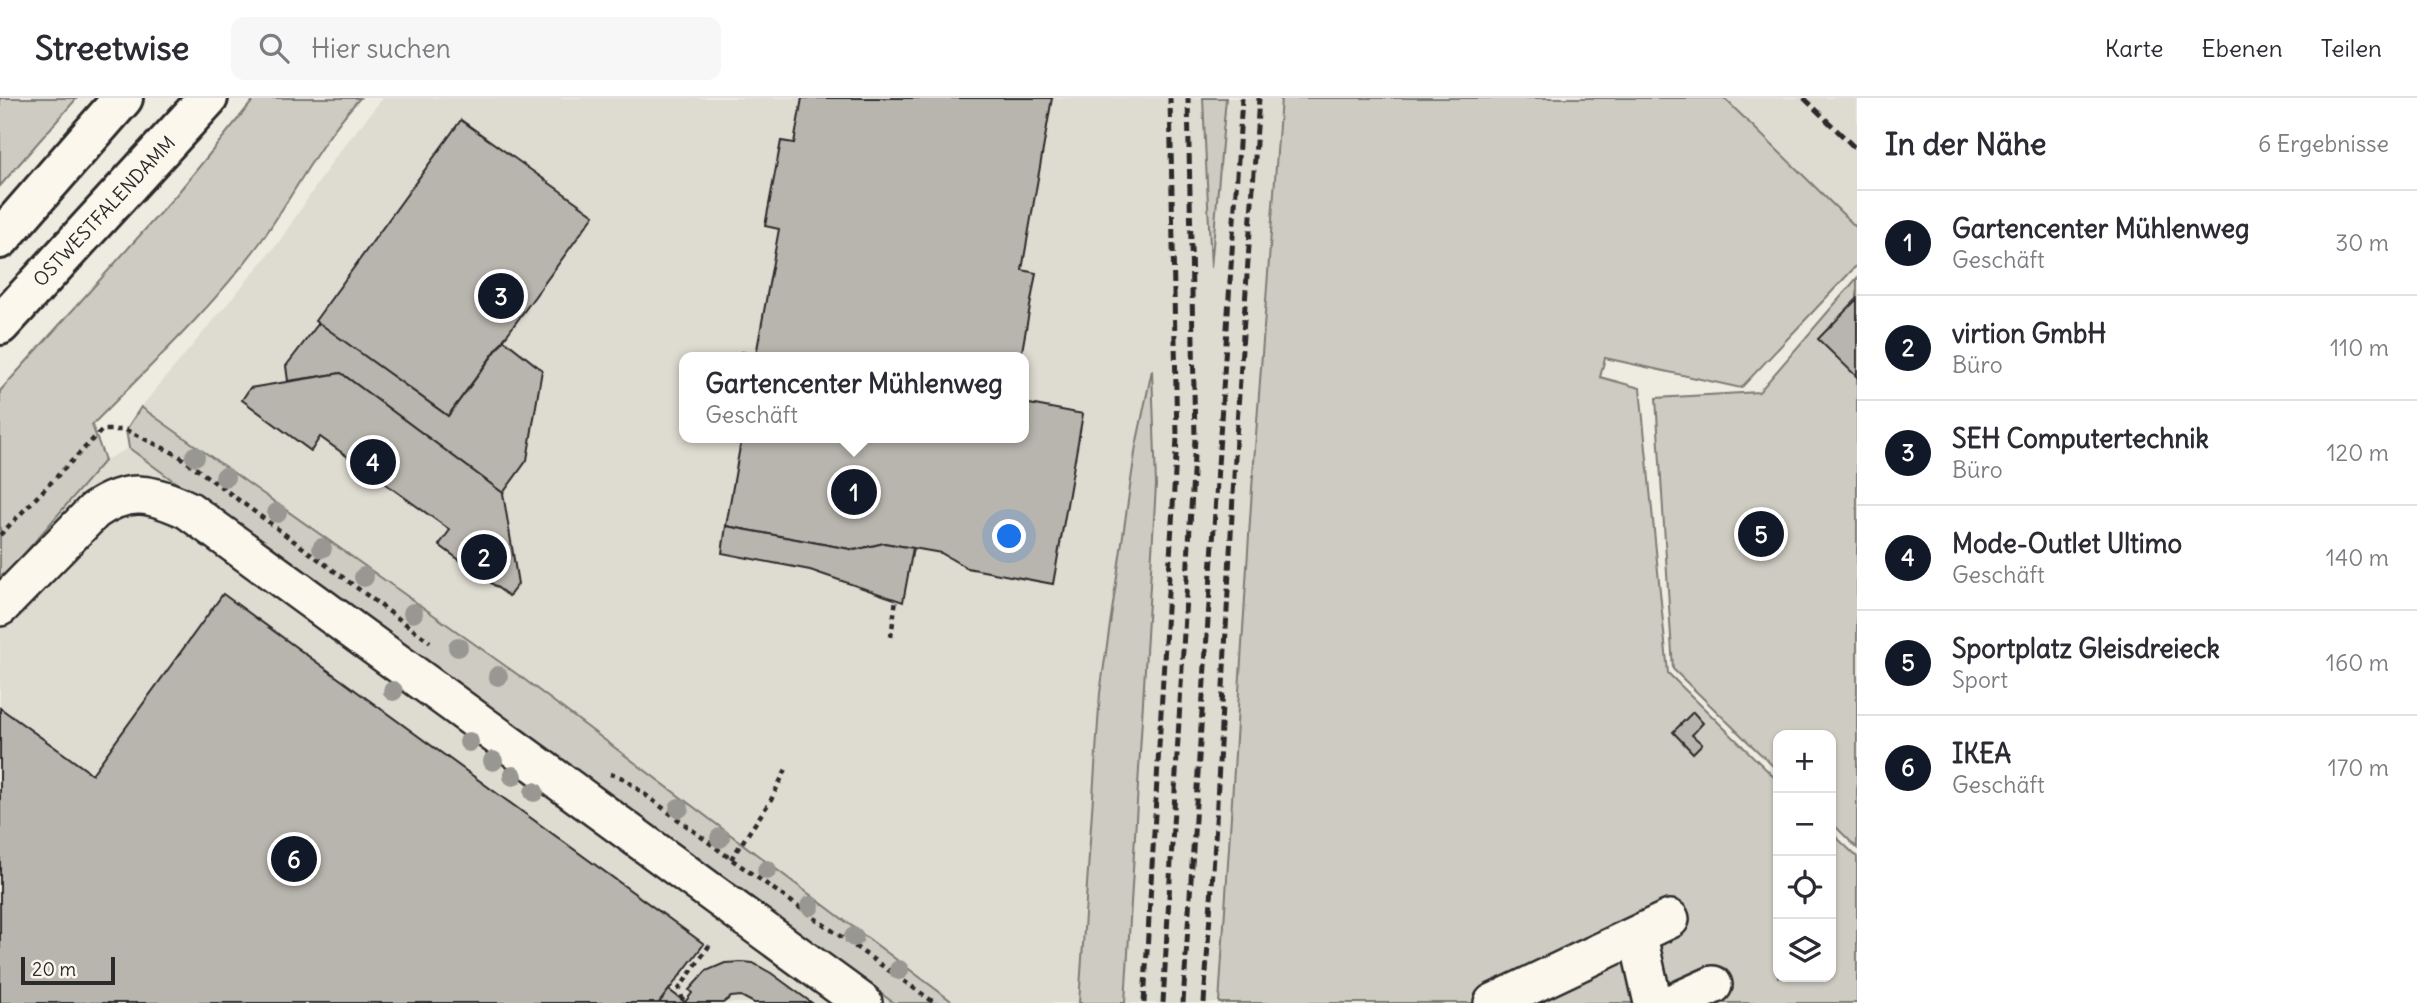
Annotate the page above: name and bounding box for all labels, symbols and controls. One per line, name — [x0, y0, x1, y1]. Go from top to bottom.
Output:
search box — [231, 17, 721, 80]
text: Streetwise — [35, 27, 189, 69]
icon: search — [255, 29, 293, 67]
text: Hier suchen — [311, 32, 451, 65]
text: Karte — [2105, 33, 2164, 63]
text: Ebenen — [2202, 33, 2283, 63]
text: Teilen — [2321, 33, 2382, 63]
text: In der Nähe — [1885, 125, 2047, 163]
text: 6 Ergebnisse — [2258, 129, 2389, 158]
street label: OSTWESTFALENDAMM — [28, 131, 180, 291]
text: Gartencenter Mühlenweg — [1952, 212, 2249, 245]
text: 1 — [1903, 228, 1913, 257]
text: 30 m — [2335, 228, 2389, 257]
text: Geschäft — [1952, 245, 2045, 274]
pin: 3 — [478, 270, 524, 322]
text: virtion GmbH — [1952, 317, 2106, 350]
text: 2 — [1902, 333, 1914, 362]
text: 110 m — [2330, 333, 2389, 362]
text: Büro — [1952, 350, 2003, 379]
popup — [679, 352, 1029, 443]
text: Gartencenter Mühlenweg — [705, 367, 1003, 400]
text: Geschäft — [705, 400, 798, 429]
text: SEH Computertechnik — [1952, 422, 2209, 455]
pin: 4 — [350, 436, 396, 488]
text: 3 — [1901, 438, 1915, 467]
text: 120 m — [2326, 438, 2389, 467]
text: Büro — [1952, 455, 2003, 484]
pin: 1 — [831, 466, 877, 518]
pin: 5 — [1738, 508, 1784, 560]
your location — [992, 519, 1026, 553]
text: Mode-Outlet Ultimo — [1952, 527, 2182, 560]
pin: 2 — [461, 531, 507, 583]
text: 4 — [1901, 543, 1915, 572]
text: 140 m — [2326, 543, 2389, 572]
text: Geschäft — [1952, 560, 2045, 589]
text: Sportplatz Gleisdreieck — [1952, 632, 2220, 665]
text: 5 — [1901, 648, 1915, 677]
text: 160 m — [2326, 648, 2389, 677]
text: Sport — [1952, 665, 2008, 694]
map controls — [1773, 730, 1836, 982]
button: + — [1773, 730, 1836, 793]
text: IKEA — [1952, 737, 2011, 770]
text: 6 — [1901, 753, 1915, 782]
text: 170 m — [2328, 753, 2389, 782]
text: Geschäft — [1952, 770, 2045, 799]
button: − — [1773, 793, 1836, 856]
pin: 6 — [271, 833, 317, 885]
button: locate — [1773, 856, 1836, 919]
button: layers — [1773, 919, 1836, 982]
scale bar — [21, 954, 116, 986]
text: 20 m — [32, 957, 76, 981]

